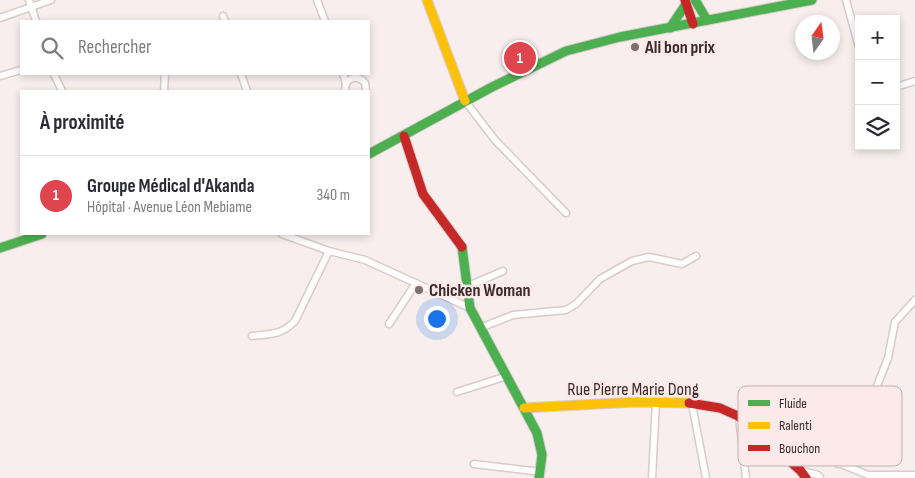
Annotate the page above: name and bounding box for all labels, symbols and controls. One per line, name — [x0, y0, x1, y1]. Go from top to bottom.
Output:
north arrow — [795, 15, 840, 60]
map controls — [855, 15, 900, 150]
button: + — [855, 15, 900, 60]
search box — [20, 20, 370, 75]
icon: search — [38, 34, 66, 62]
text: Rechercher — [78, 36, 152, 59]
place label: Ali bon prix — [644, 37, 716, 58]
pin: 1 — [504, 39, 536, 77]
marker: Ali bon prix — [629, 41, 641, 53]
button: − — [855, 60, 900, 105]
button: layers — [855, 105, 900, 150]
text: À proximité — [40, 110, 125, 135]
text: Groupe Médical d'Akanda — [87, 175, 254, 198]
text: 1 — [53, 186, 59, 205]
text: 340 m — [317, 186, 350, 205]
text: Hôpital · Avenue Léon Mebiame — [87, 198, 252, 217]
place label: Chicken Woman — [429, 280, 531, 301]
marker: Chicken Woman — [413, 284, 425, 296]
your location — [424, 306, 450, 332]
street label: Rue Pierre Marie Dong — [567, 379, 699, 400]
legend — [738, 386, 902, 466]
text: Fluide — [779, 395, 807, 412]
text: Ralenti — [779, 417, 812, 434]
text: Bouchon — [779, 440, 820, 457]

